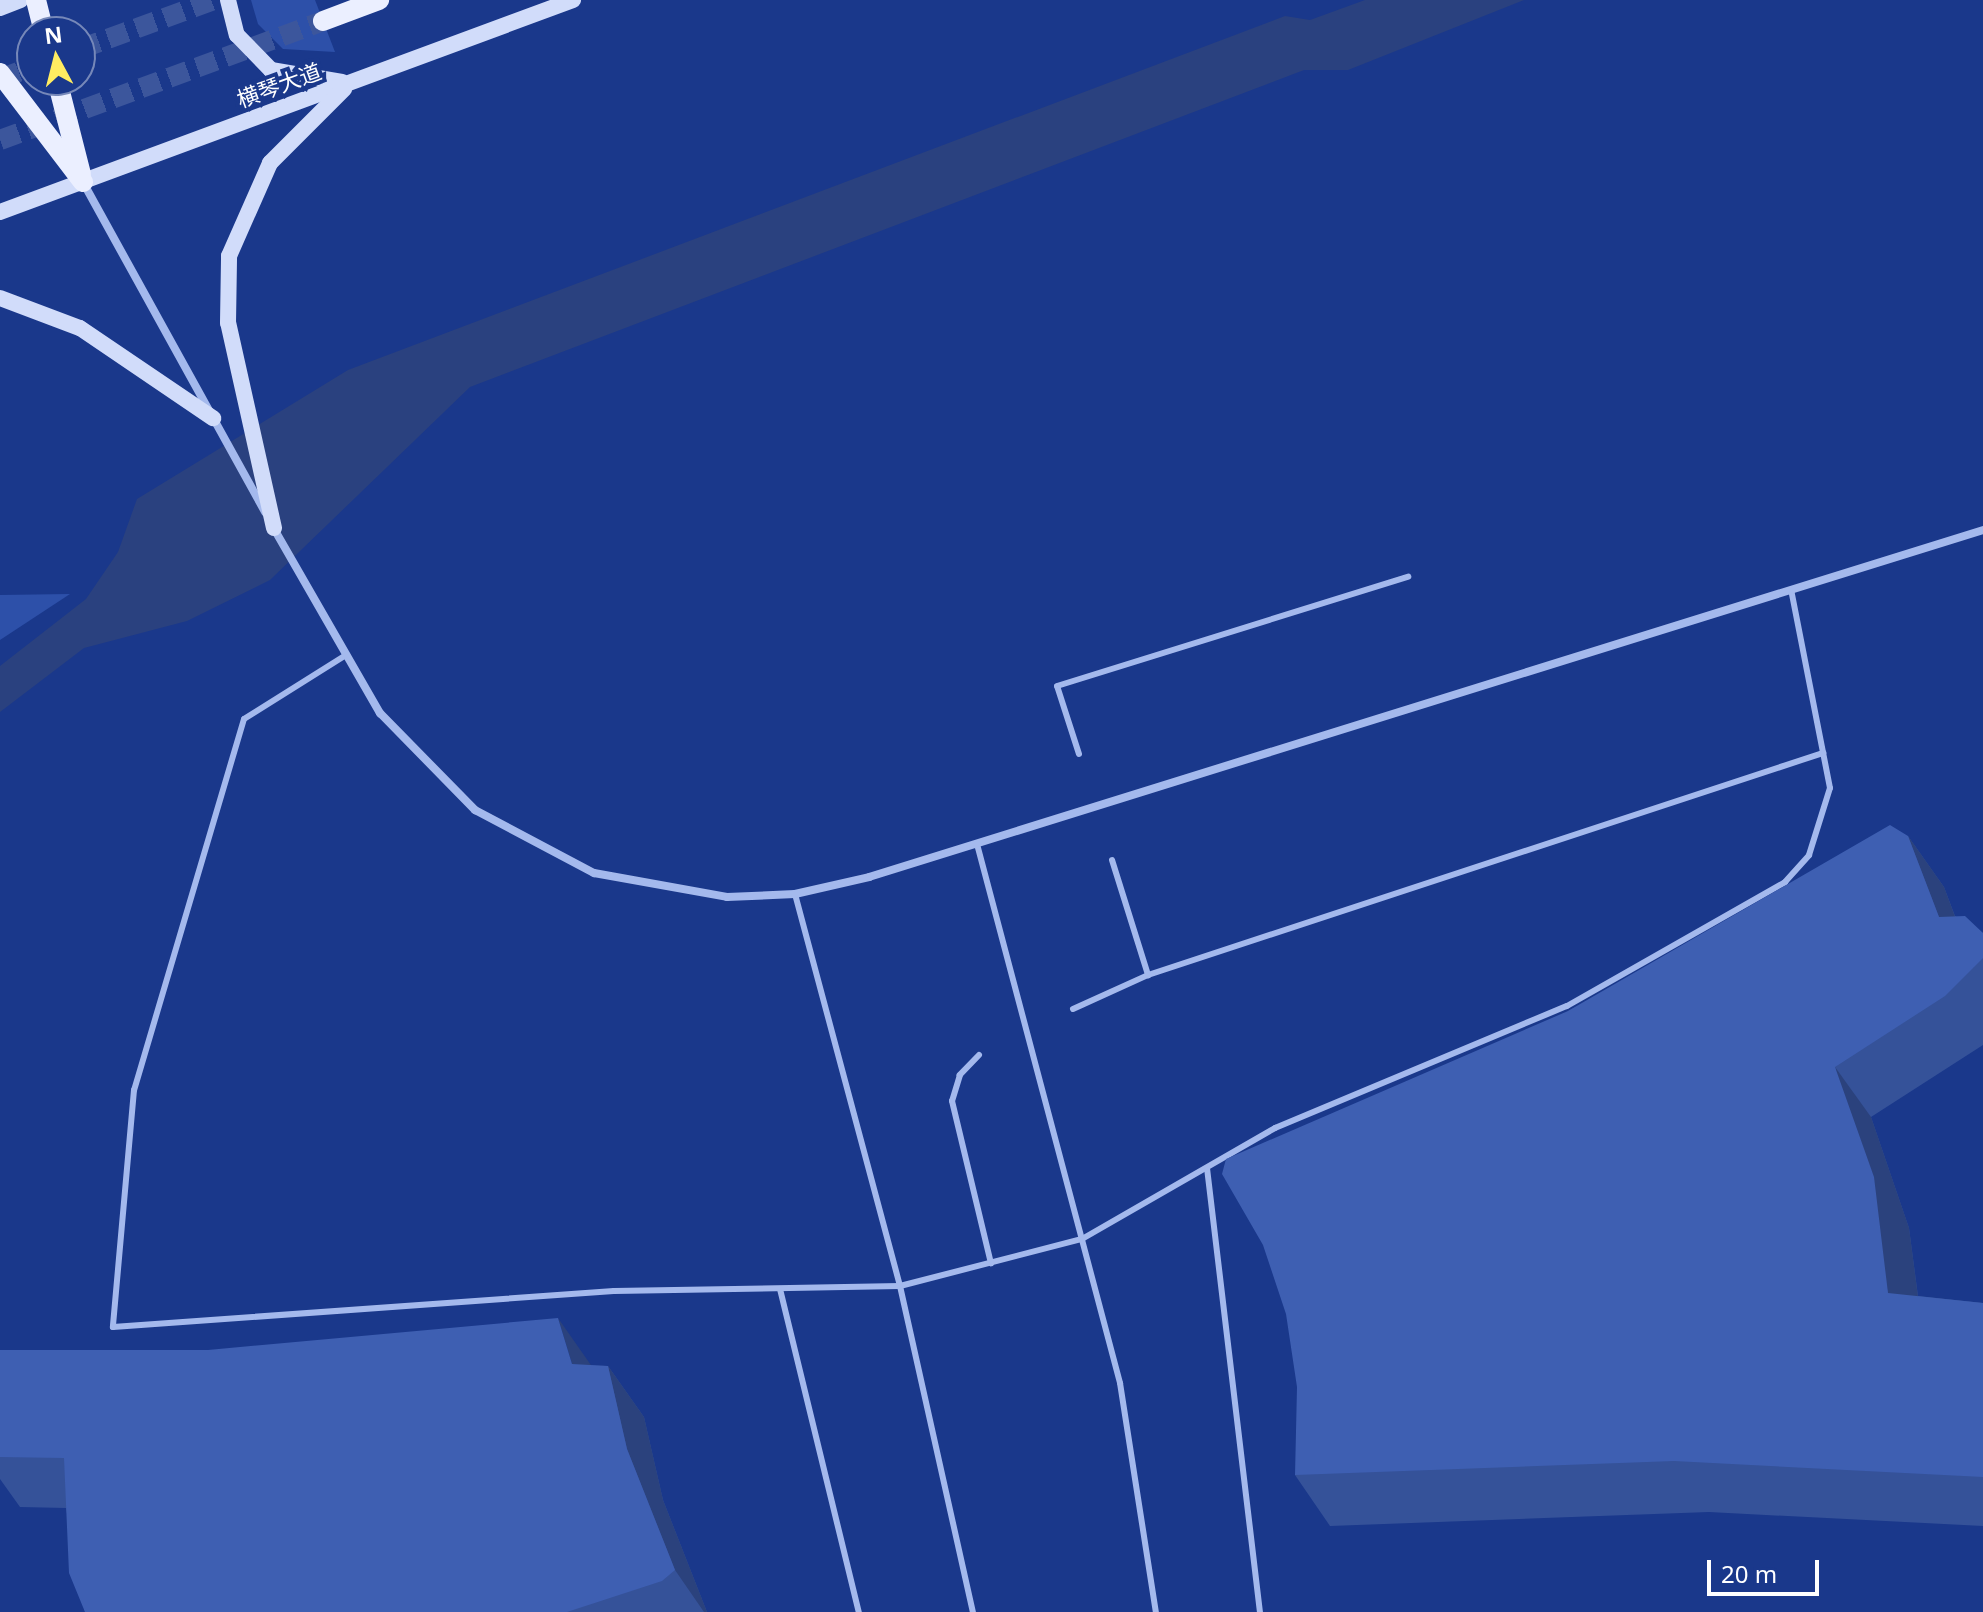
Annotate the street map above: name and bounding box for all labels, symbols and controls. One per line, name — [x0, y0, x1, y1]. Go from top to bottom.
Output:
north arrow — [16, 16, 96, 96]
text: N — [43, 18, 64, 50]
street label: 横琴大道 — [233, 58, 325, 112]
scale bar — [1711, 1544, 1823, 1594]
text: 20 m — [1721, 1557, 1777, 1590]

